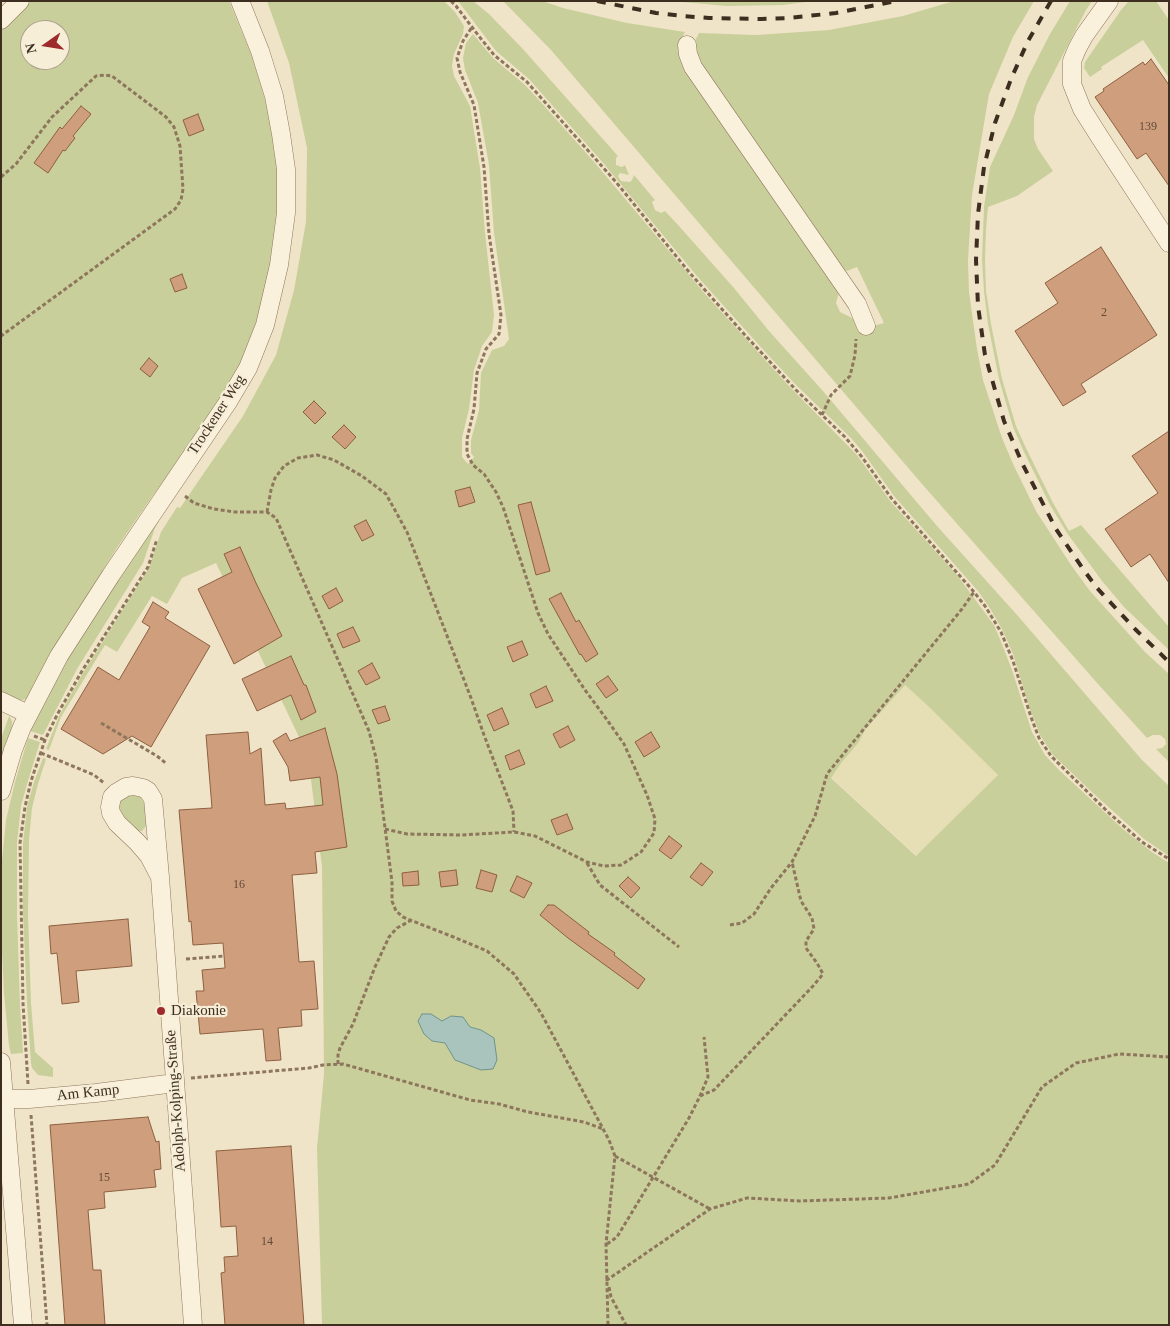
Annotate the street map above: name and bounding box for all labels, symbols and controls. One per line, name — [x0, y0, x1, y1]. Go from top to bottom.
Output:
north arrow — [20, 20, 70, 70]
text: N — [22, 42, 39, 55]
house number: 139 — [1139, 120, 1157, 134]
house number: 2 — [1101, 306, 1107, 320]
street label: Trockener Weg — [184, 372, 250, 458]
house number: 16 — [233, 878, 245, 892]
place label: Diakonie — [171, 1002, 226, 1020]
marker: Diakonie — [155, 1005, 167, 1017]
street label: Adolph-Kolping-Straße — [162, 1029, 190, 1173]
street label: Am Kamp — [56, 1081, 120, 1105]
house number: 15 — [98, 1171, 110, 1185]
house number: 14 — [261, 1235, 273, 1249]

